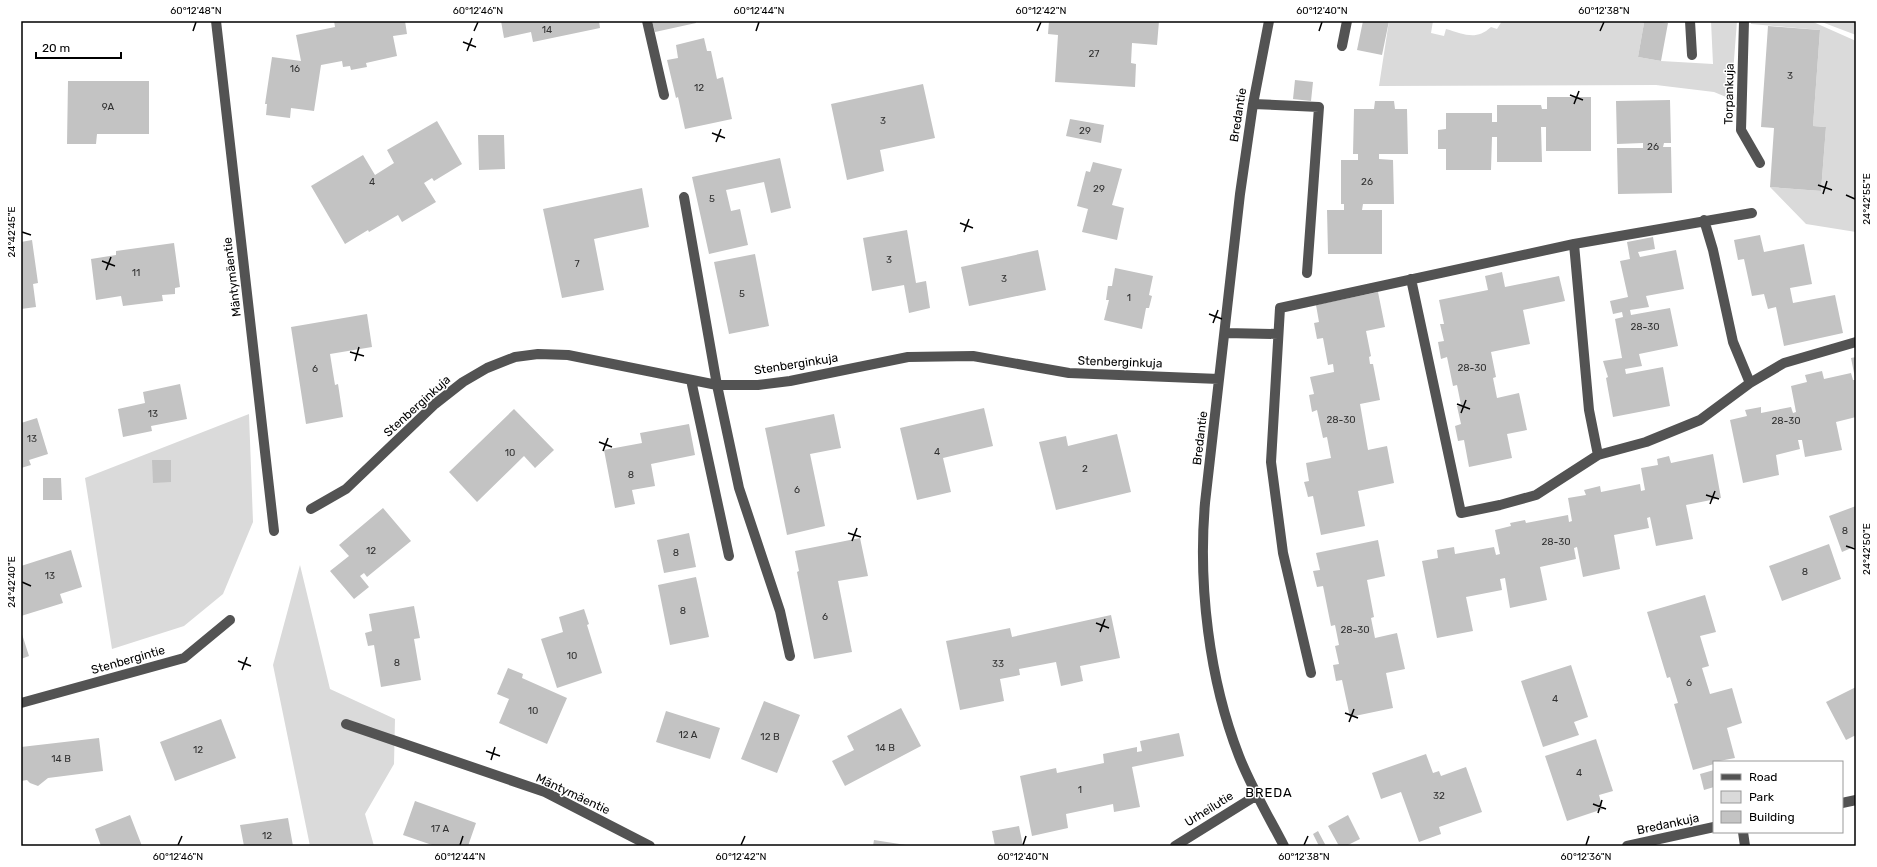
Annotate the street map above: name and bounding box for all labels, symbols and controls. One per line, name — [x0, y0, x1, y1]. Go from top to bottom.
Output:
text: 60°12'48"N — [170, 5, 222, 17]
text: 60°12'46"N — [453, 5, 503, 17]
text: 60°12'44"N — [734, 5, 785, 17]
text: 60°12'42"N — [1016, 5, 1066, 17]
text: 60°12'40"N — [1296, 5, 1348, 17]
text: 60°12'38"N — [1578, 5, 1630, 17]
house number: 14 — [542, 24, 552, 36]
scale bar — [36, 34, 121, 60]
text: 20 m — [42, 41, 70, 55]
house number: 27 — [1089, 48, 1100, 60]
house number: 16 — [290, 63, 300, 75]
street label: Torpankuja — [1721, 63, 1737, 125]
house number: 3 — [1787, 70, 1793, 82]
house number: 12 — [694, 82, 704, 94]
street label: Bredantie — [1227, 87, 1249, 143]
house number: 9A — [102, 101, 114, 113]
house number: 3 — [880, 115, 886, 127]
house number: 29 — [1079, 125, 1091, 137]
house number: 26 — [1647, 141, 1659, 153]
text: 24°42'55"E — [1861, 173, 1873, 225]
house number: 4 — [369, 176, 375, 188]
house number: 26 — [1361, 176, 1373, 188]
house number: 29 — [1093, 183, 1105, 195]
house number: 5 — [709, 193, 715, 205]
text: 24°42'45"E — [6, 206, 18, 258]
street label: Mäntymäentie — [220, 236, 244, 318]
house number: 3 — [886, 254, 892, 266]
house number: 7 — [574, 258, 580, 270]
house number: 11 — [132, 267, 140, 279]
house number: 3 — [1001, 273, 1007, 285]
house number: 5 — [739, 288, 745, 300]
house number: 1 — [1127, 292, 1131, 304]
house number: 28-30 — [1630, 321, 1660, 333]
street label: Stenberginkuja — [753, 350, 839, 378]
street label: Stenberginkuja — [1077, 354, 1163, 370]
house number: 28-30 — [1457, 362, 1487, 374]
house number: 6 — [312, 363, 318, 375]
street label: Stenberginkuja — [381, 372, 453, 440]
house number: 13 — [148, 408, 158, 420]
street label: Bredantie — [1190, 410, 1210, 466]
house number: 28-30 — [1326, 414, 1356, 426]
house number: 28-30 — [1771, 415, 1801, 427]
house number: 13 — [27, 433, 37, 445]
house number: 4 — [934, 446, 940, 458]
house number: 10 — [505, 447, 515, 459]
house number: 2 — [1082, 463, 1088, 475]
house number: 8 — [628, 469, 634, 481]
house number: 6 — [794, 484, 800, 496]
text: 24°42'50"E — [1861, 523, 1873, 575]
house number: 8 — [1842, 525, 1848, 537]
house number: 28-30 — [1541, 536, 1571, 548]
house number: 12 — [366, 545, 376, 557]
house number: 8 — [673, 547, 679, 559]
text: 24°42'40"E — [6, 556, 18, 608]
house number: 8 — [1802, 566, 1808, 578]
house number: 13 — [45, 570, 55, 582]
house number: 8 — [680, 605, 686, 617]
house number: 6 — [822, 611, 828, 623]
house number: 28-30 — [1340, 624, 1370, 636]
street label: Stenbergintie — [90, 643, 167, 677]
house number: 10 — [567, 650, 577, 662]
house number: 8 — [394, 657, 400, 669]
house number: 33 — [992, 658, 1004, 670]
house number: 6 — [1686, 677, 1692, 689]
house number: 4 — [1552, 693, 1558, 705]
house number: 10 — [528, 705, 538, 717]
house number: 12 A — [678, 729, 698, 741]
house number: 12 B — [760, 731, 780, 743]
house number: 14 B — [875, 742, 895, 754]
house number: 12 — [193, 744, 203, 756]
house number: 14 B — [51, 753, 71, 765]
legend — [1713, 761, 1843, 833]
house number: 4 — [1576, 767, 1582, 779]
text: Road — [1749, 770, 1777, 784]
street label: Mäntymäentie — [534, 771, 613, 817]
house number: 1 — [1078, 784, 1082, 796]
district label: BREDA — [1245, 785, 1293, 800]
street label: Urheilutie — [1182, 789, 1236, 829]
house number: 32 — [1433, 790, 1445, 802]
text: Park — [1749, 790, 1775, 804]
text: Building — [1749, 810, 1795, 824]
street label: Bredankuja — [1636, 811, 1700, 837]
house number: 17 A — [431, 823, 449, 835]
house number: 12 — [262, 830, 272, 842]
text: 60°12'46"N — [153, 851, 203, 863]
text: 60°12'44"N — [435, 851, 486, 863]
text: 60°12'42"N — [716, 851, 766, 863]
text: 60°12'40"N — [997, 851, 1049, 863]
text: 60°12'38"N — [1278, 851, 1330, 863]
text: 60°12'36"N — [1561, 851, 1612, 863]

